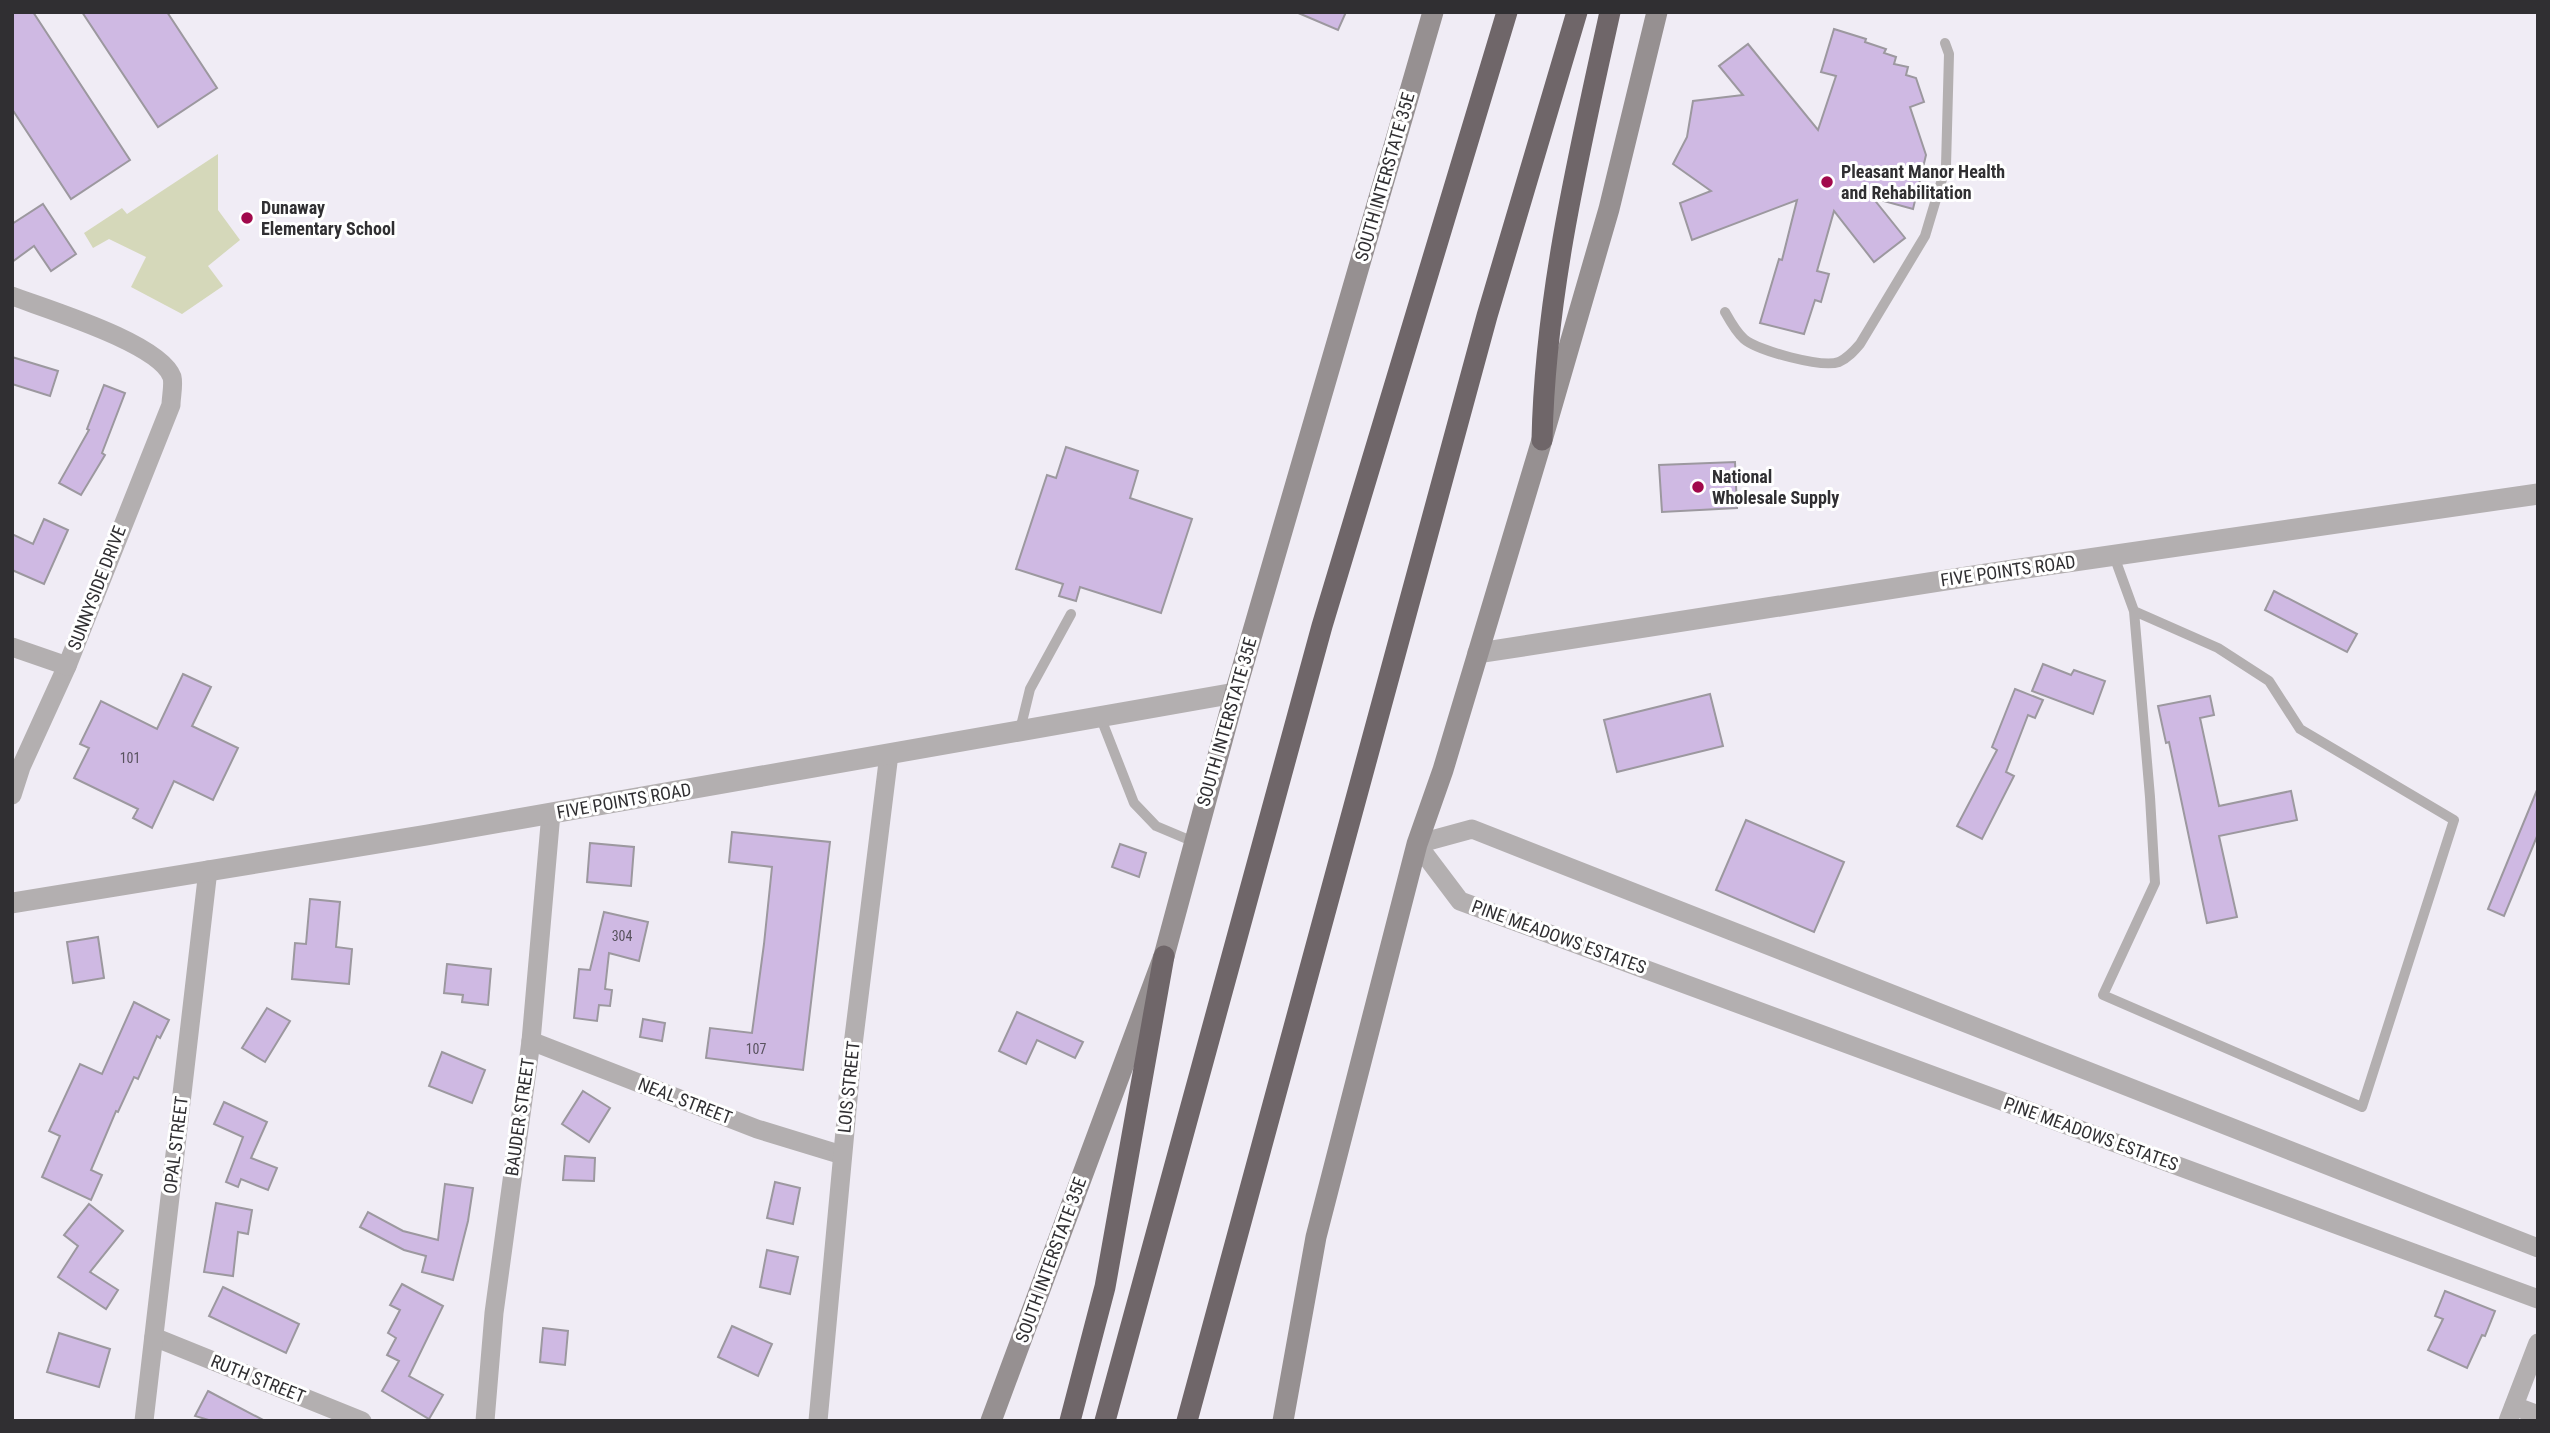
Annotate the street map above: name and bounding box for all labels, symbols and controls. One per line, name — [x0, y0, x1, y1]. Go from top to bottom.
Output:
street label: SOUTH INTERSTATE 35E — [1350, 90, 1419, 264]
place label: Pleasant Manor Health and Rehabilitation — [1841, 161, 2005, 203]
marker: Pleasant Manor Health and Rehabilitation — [1819, 174, 1835, 190]
place label: Dunaway Elementary School — [261, 197, 395, 239]
marker: Dunaway Elementary School — [239, 210, 255, 226]
place label: National Wholesale Supply — [1712, 466, 1839, 508]
marker: National Wholesale Supply — [1690, 479, 1706, 495]
street label: SUNNYSIDE DRIVE — [63, 523, 130, 653]
street label: FIVE POINTS ROAD — [1939, 551, 2077, 590]
street label: SOUTH INTERSTATE 35E — [1192, 635, 1261, 809]
house number: 101 — [120, 750, 140, 766]
street label: FIVE POINTS ROAD — [555, 778, 693, 823]
street label: PINE MEADOWS ESTATES — [1469, 895, 1649, 978]
house number: 304 — [612, 928, 632, 944]
street label: LOIS STREET — [833, 1040, 864, 1134]
house number: 107 — [746, 1041, 766, 1057]
street label: BAUDER STREET — [501, 1057, 538, 1177]
street label: NEAL STREET — [635, 1073, 735, 1128]
street label: PINE MEADOWS ESTATES — [2001, 1092, 2181, 1175]
street label: OPAL STREET — [159, 1095, 192, 1195]
street label: SOUTH INTERSTATE 35E — [1011, 1174, 1090, 1345]
street label: RUTH STREET — [208, 1350, 308, 1407]

